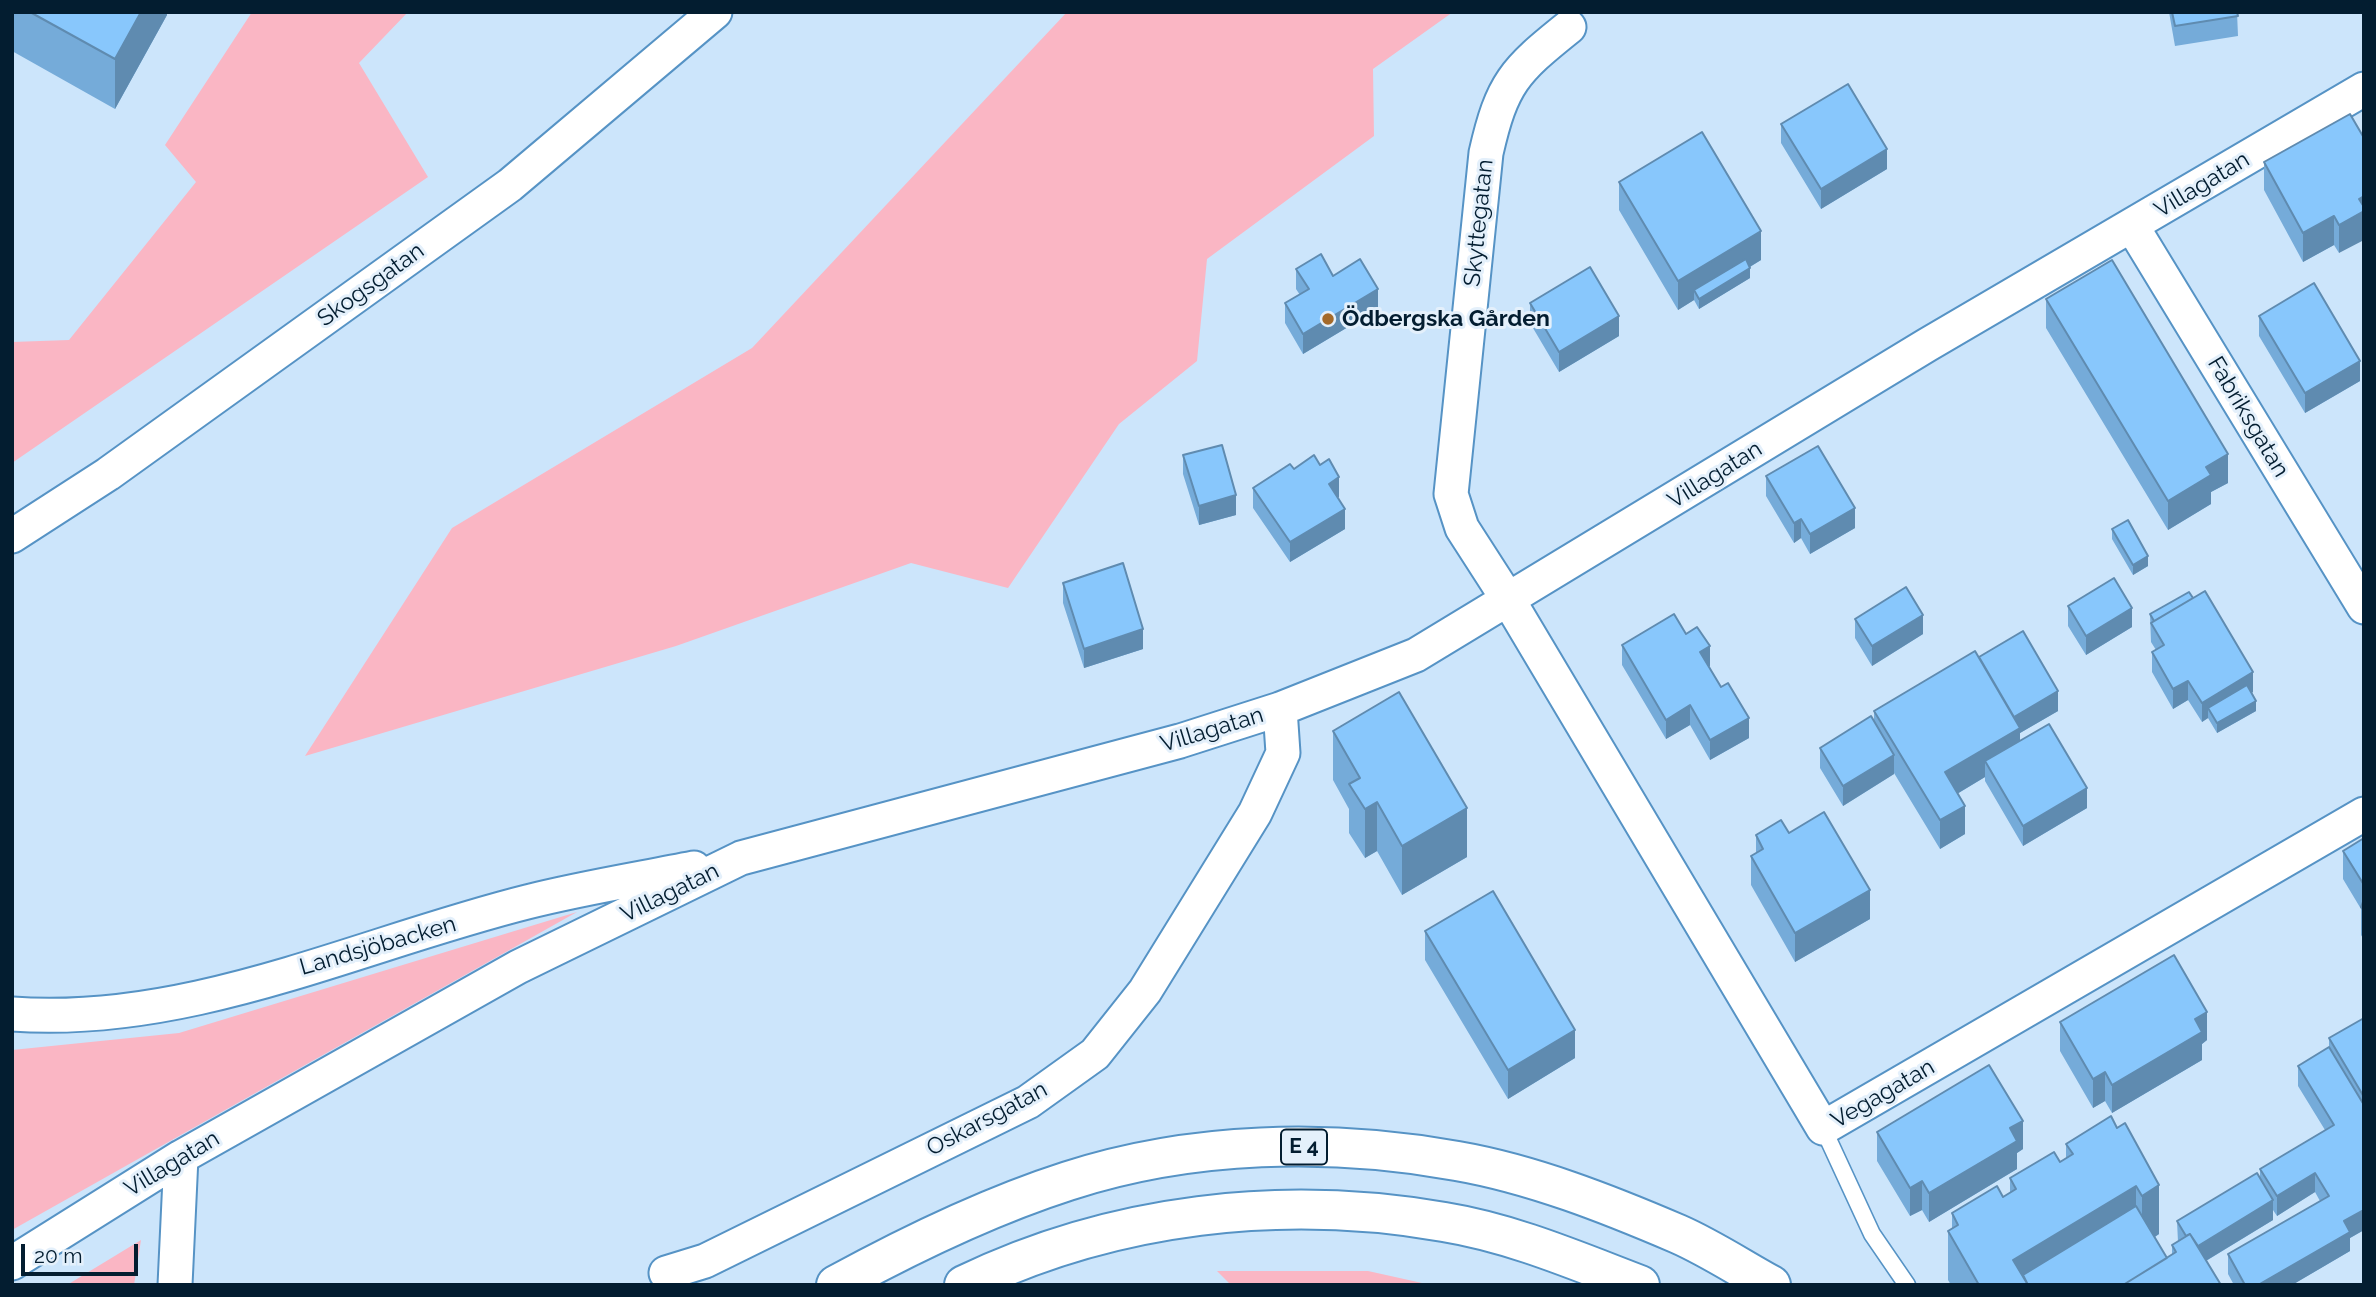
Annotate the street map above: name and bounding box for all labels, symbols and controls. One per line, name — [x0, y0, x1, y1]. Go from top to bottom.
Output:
street label: Villagatan — [2149, 146, 2255, 224]
street label: Skyttegatan — [1459, 158, 1499, 288]
street label: Skogsgatan — [312, 237, 430, 333]
place label: Ödbergska Gården — [1342, 305, 1550, 333]
marker: Ödbergska Gården — [1320, 311, 1336, 327]
street label: Fabriksgatan — [2201, 352, 2295, 482]
street label: Villagatan — [1663, 435, 1767, 515]
street label: Villagatan — [1157, 701, 1267, 759]
street label: Villagatan — [616, 857, 724, 929]
street label: Landsjöbacken — [297, 910, 459, 982]
street label: Vegagatan — [1826, 1053, 1940, 1135]
street label: Oskarsgatan — [922, 1076, 1052, 1162]
street label: Villagatan — [119, 1125, 225, 1203]
road number: E 4 — [1281, 1130, 1327, 1164]
scale bar — [24, 1230, 142, 1274]
text: 20 m — [34, 1243, 82, 1268]

